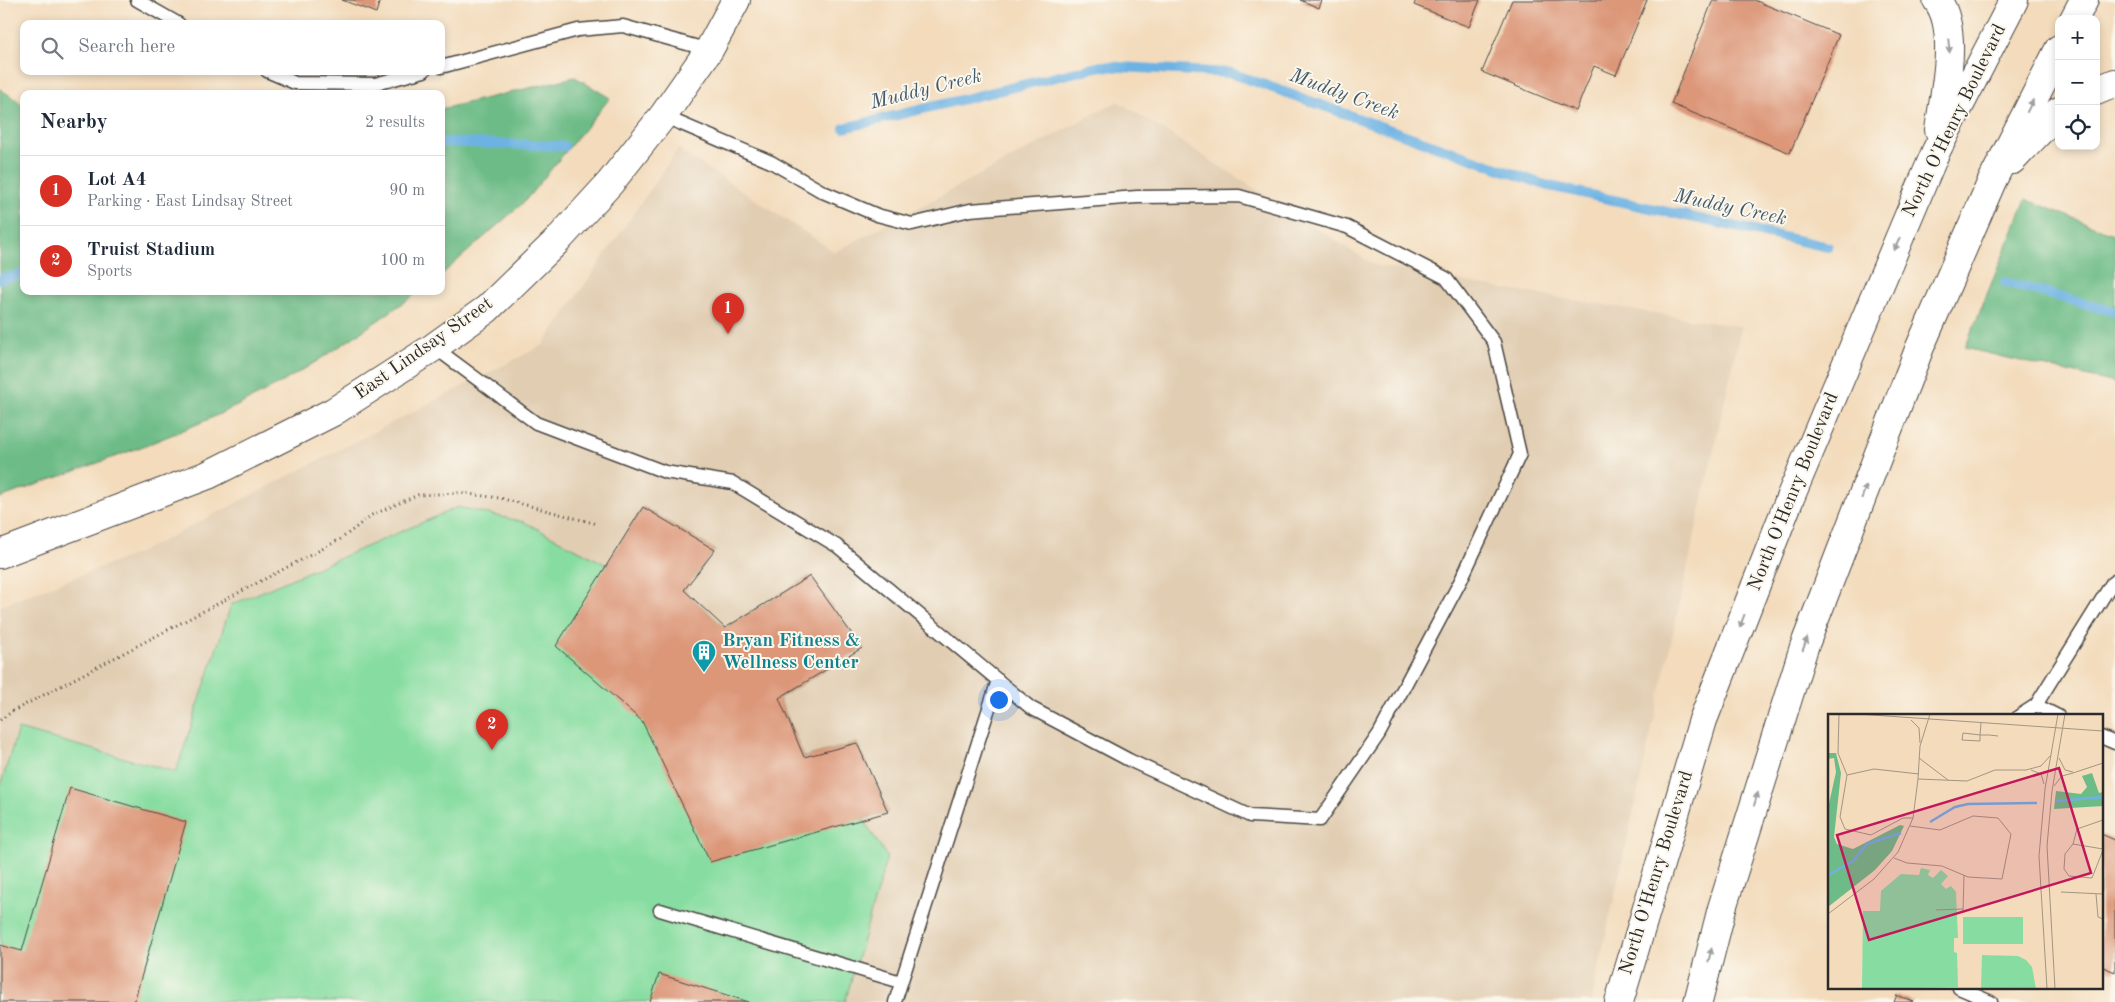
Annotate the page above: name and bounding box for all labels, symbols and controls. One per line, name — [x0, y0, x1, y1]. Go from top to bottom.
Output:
map controls — [2055, 15, 2100, 150]
button: + — [2055, 15, 2100, 60]
search box — [20, 20, 445, 75]
street label: North O'Henry Boulevard — [1900, 21, 2010, 221]
icon: search — [38, 34, 66, 62]
text: Search here — [78, 38, 175, 57]
one-way arrow — [1945, 39, 1953, 55]
button: − — [2055, 60, 2100, 105]
water label: Muddy Creek — [867, 66, 984, 114]
water label: Muddy Creek — [1286, 66, 1401, 124]
one-way arrow — [2026, 99, 2034, 113]
button: locate — [2055, 105, 2100, 150]
text: Nearby — [40, 112, 108, 133]
text: 2 results — [365, 115, 425, 131]
text: Lot A4 — [87, 171, 147, 190]
text: 1 — [51, 183, 61, 199]
text: 90 m — [389, 183, 425, 199]
water label: Muddy Creek — [1671, 186, 1788, 230]
text: Parking · East Lindsay Street — [87, 194, 293, 210]
one-way arrow — [1892, 237, 1900, 251]
text: Truist Stadium — [87, 241, 215, 260]
text: 2 — [51, 253, 61, 269]
text: 100 m — [380, 253, 425, 269]
text: Sports — [87, 264, 132, 280]
pin: 1 — [712, 293, 744, 334]
street label: East Lindsay Street — [351, 294, 497, 404]
street label: North O'Henry Boulevard — [1745, 390, 1843, 594]
one-way arrow — [1861, 485, 1868, 500]
one-way arrow — [1738, 614, 1746, 629]
place label: Bryan Fitness & Wellness Center — [722, 632, 860, 673]
one-way arrow — [1801, 636, 1809, 651]
building icon: Bryan Fitness & Wellness Center — [691, 639, 717, 673]
your location — [986, 687, 1012, 713]
pin: 2 — [476, 709, 508, 750]
inset map — [1828, 714, 2102, 990]
street label: North O'Henry Boulevard — [1617, 769, 1697, 977]
one-way arrow — [1752, 791, 1760, 806]
one-way arrow — [1706, 947, 1714, 962]

